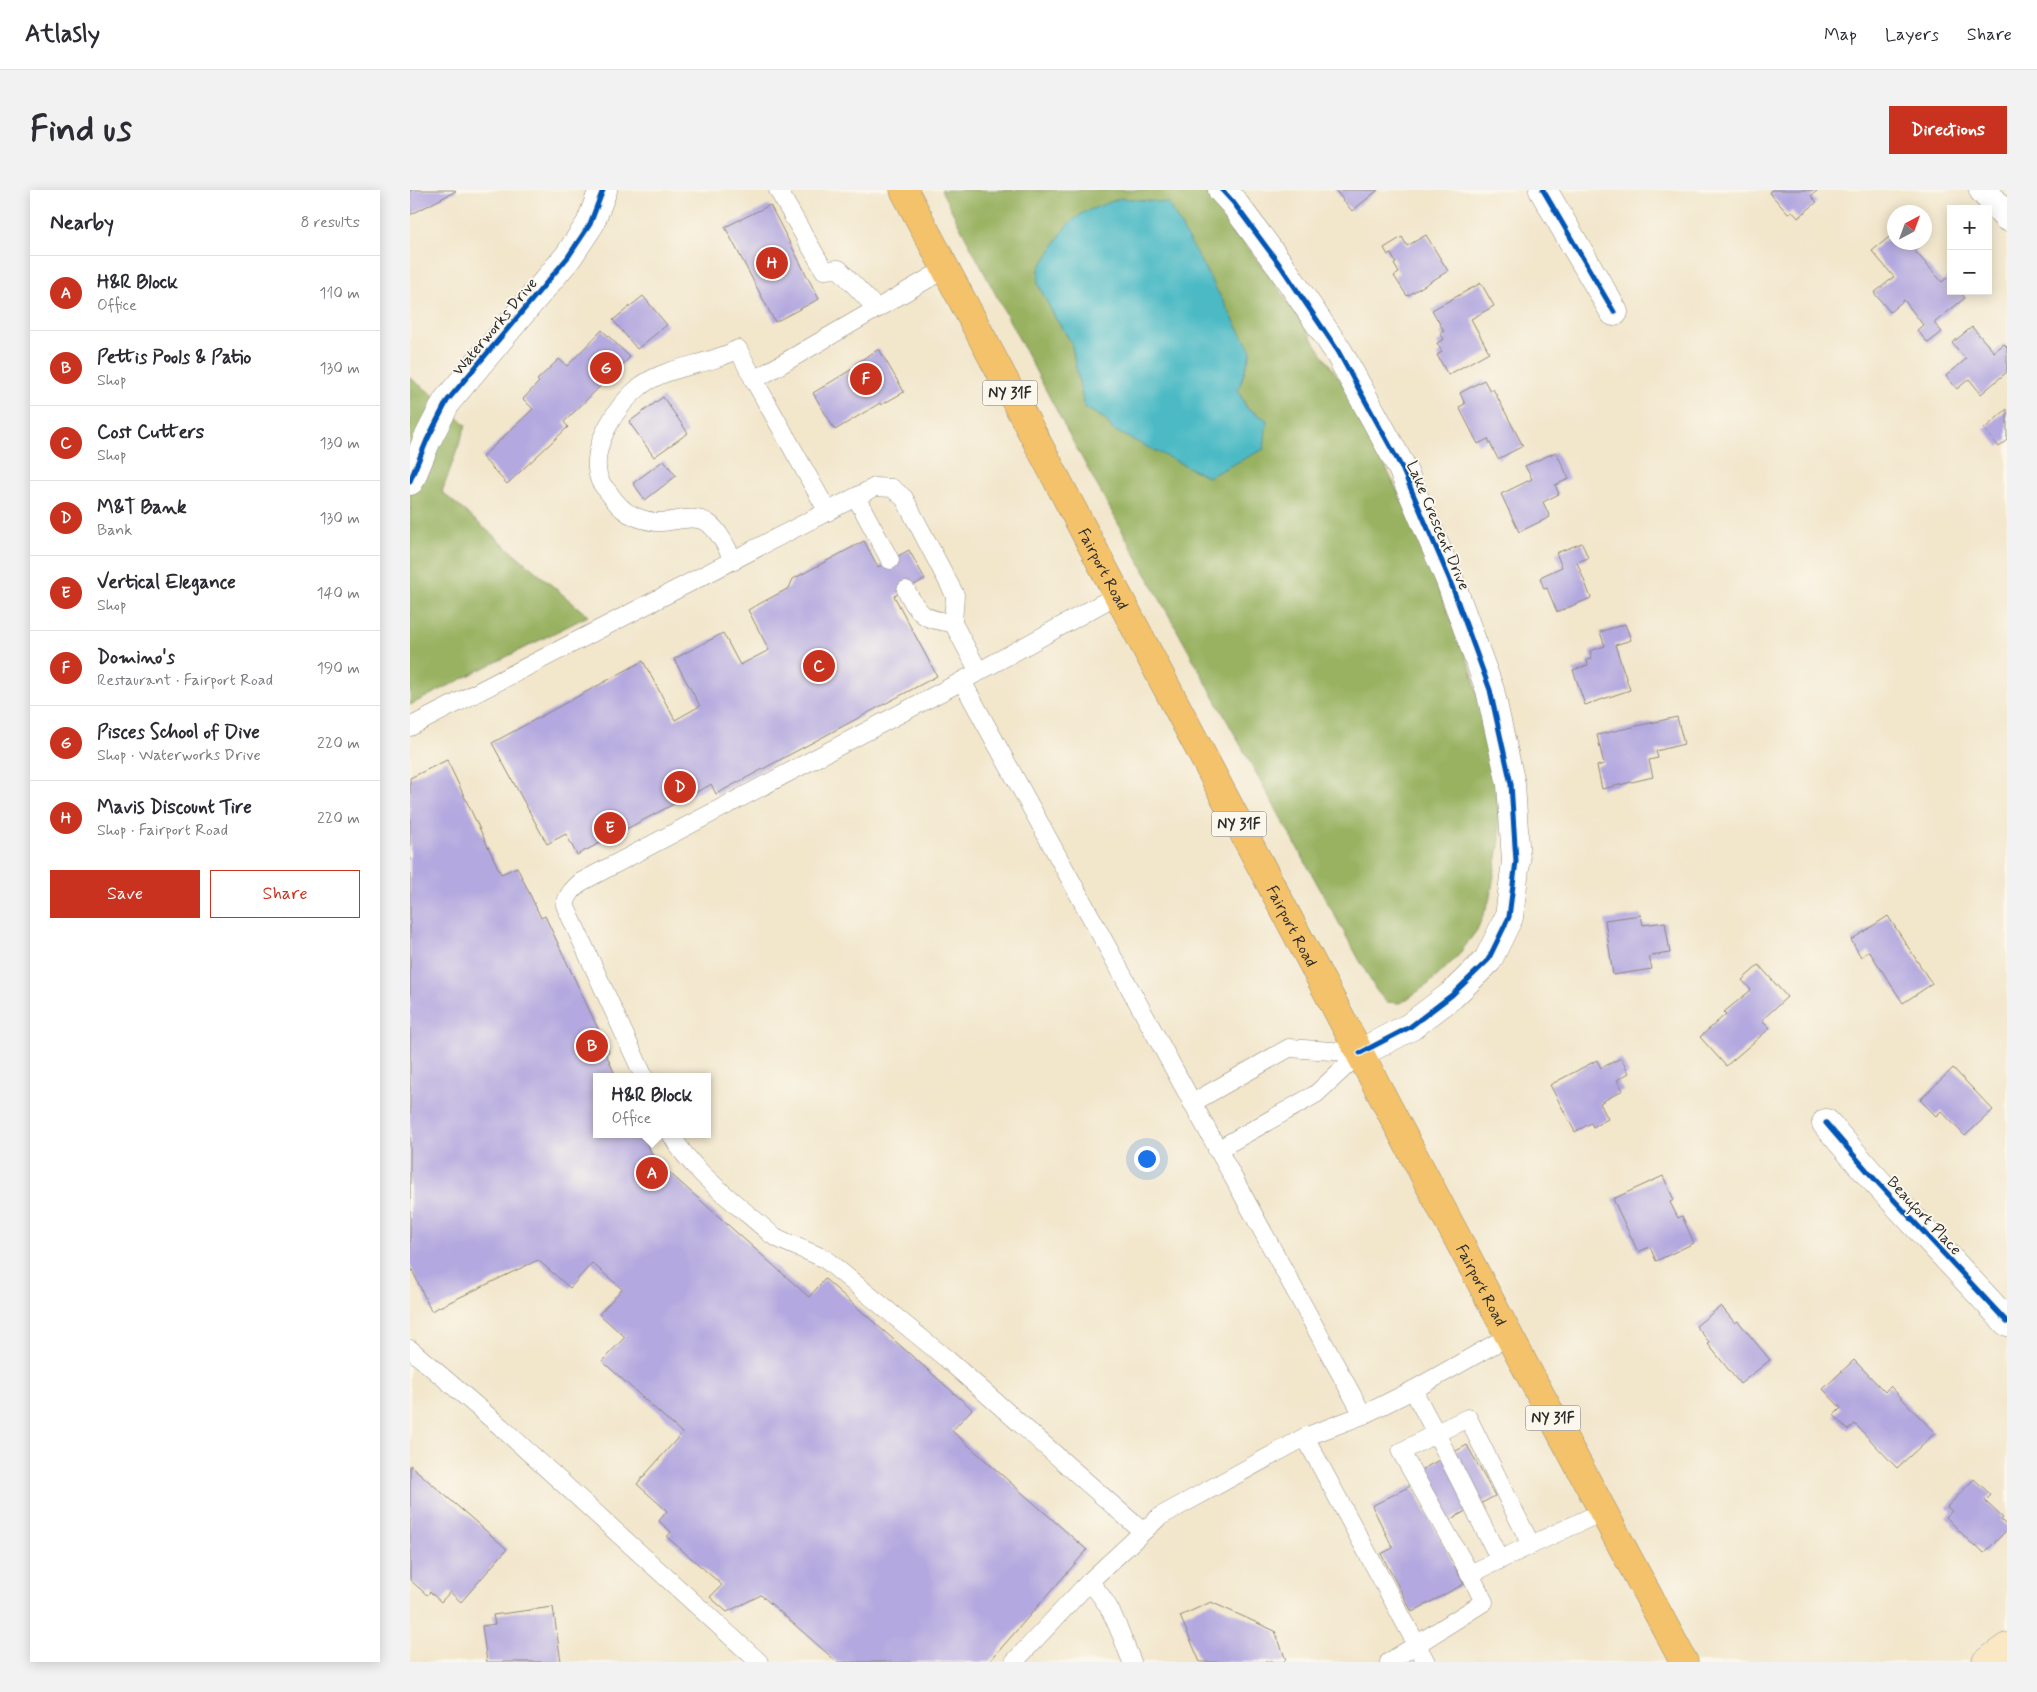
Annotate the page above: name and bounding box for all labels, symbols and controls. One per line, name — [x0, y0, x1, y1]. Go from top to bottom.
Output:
text: Atlasly — [25, 19, 100, 50]
text: Map — [1824, 23, 1857, 47]
text: Layers — [1885, 23, 1939, 47]
text: Share — [1967, 23, 2012, 47]
button: Directions — [1889, 106, 2007, 154]
text: Find us — [30, 107, 132, 153]
north arrow — [1887, 205, 1932, 250]
map controls — [1947, 205, 1992, 295]
button: + — [1947, 205, 1992, 250]
text: Nearby — [50, 209, 114, 237]
text: 8 results — [300, 212, 360, 233]
pin: H — [756, 244, 788, 282]
button: − — [1947, 250, 1992, 295]
text: H&R Block — [97, 270, 178, 295]
street label: Waterworks Drive — [448, 273, 542, 380]
text: A — [61, 283, 71, 304]
text: 110 m — [319, 283, 360, 304]
text: Office — [97, 295, 137, 316]
text: Pettis Pools & Patio — [97, 345, 251, 370]
pin: G — [590, 349, 622, 387]
text: B — [61, 358, 71, 379]
text: 130 m — [319, 358, 360, 379]
pin: F — [850, 360, 882, 398]
text: Shop — [97, 370, 126, 391]
road number: NY 31F — [982, 380, 1038, 406]
text: Cost Cutters — [97, 420, 204, 445]
text: C — [60, 433, 72, 454]
text: 130 m — [319, 433, 360, 454]
text: Shop — [97, 445, 126, 466]
street label: Lake Crescent Drive — [1401, 458, 1474, 593]
text: M&T Bank — [97, 495, 187, 520]
text: D — [60, 508, 72, 529]
text: 130 m — [319, 508, 360, 529]
text: Bank — [97, 520, 132, 541]
street label: Fairport Road — [1072, 525, 1133, 614]
text: Vertical Elegance — [97, 570, 236, 595]
text: E — [61, 583, 71, 604]
text: 140 m — [316, 583, 360, 604]
text: Shop — [97, 595, 126, 616]
text: Domino's — [97, 645, 175, 670]
pin: C — [803, 647, 835, 685]
text: F — [62, 658, 70, 679]
text: 190 m — [317, 658, 360, 679]
text: Restaurant · Fairport Road — [97, 670, 273, 691]
text: Pisces School of Dive — [97, 720, 260, 745]
text: G — [61, 733, 71, 754]
text: 220 m — [317, 733, 360, 754]
text: Shop · Waterworks Drive — [97, 745, 261, 766]
pin: D — [664, 768, 696, 806]
text: Mavis Discount Tire — [97, 795, 252, 820]
text: H — [61, 808, 71, 829]
text: 220 m — [317, 808, 360, 829]
pin: E — [594, 809, 626, 847]
road number: NY 31F — [1212, 812, 1266, 836]
text: Shop · Fairport Road — [97, 820, 228, 841]
button: Save — [50, 870, 200, 918]
button: Share — [210, 870, 360, 918]
street label: Fairport Road — [1261, 882, 1321, 971]
pin: B — [576, 1027, 608, 1065]
popup — [593, 1073, 711, 1138]
text: H&R Block — [612, 1083, 692, 1108]
text: Office — [612, 1108, 651, 1129]
your location — [1134, 1146, 1160, 1172]
pin: A — [636, 1154, 668, 1192]
street label: Beaufort Place — [1880, 1172, 1966, 1261]
street label: Fairport Road — [1450, 1241, 1511, 1330]
road number: NY 31F — [1526, 1406, 1580, 1430]

